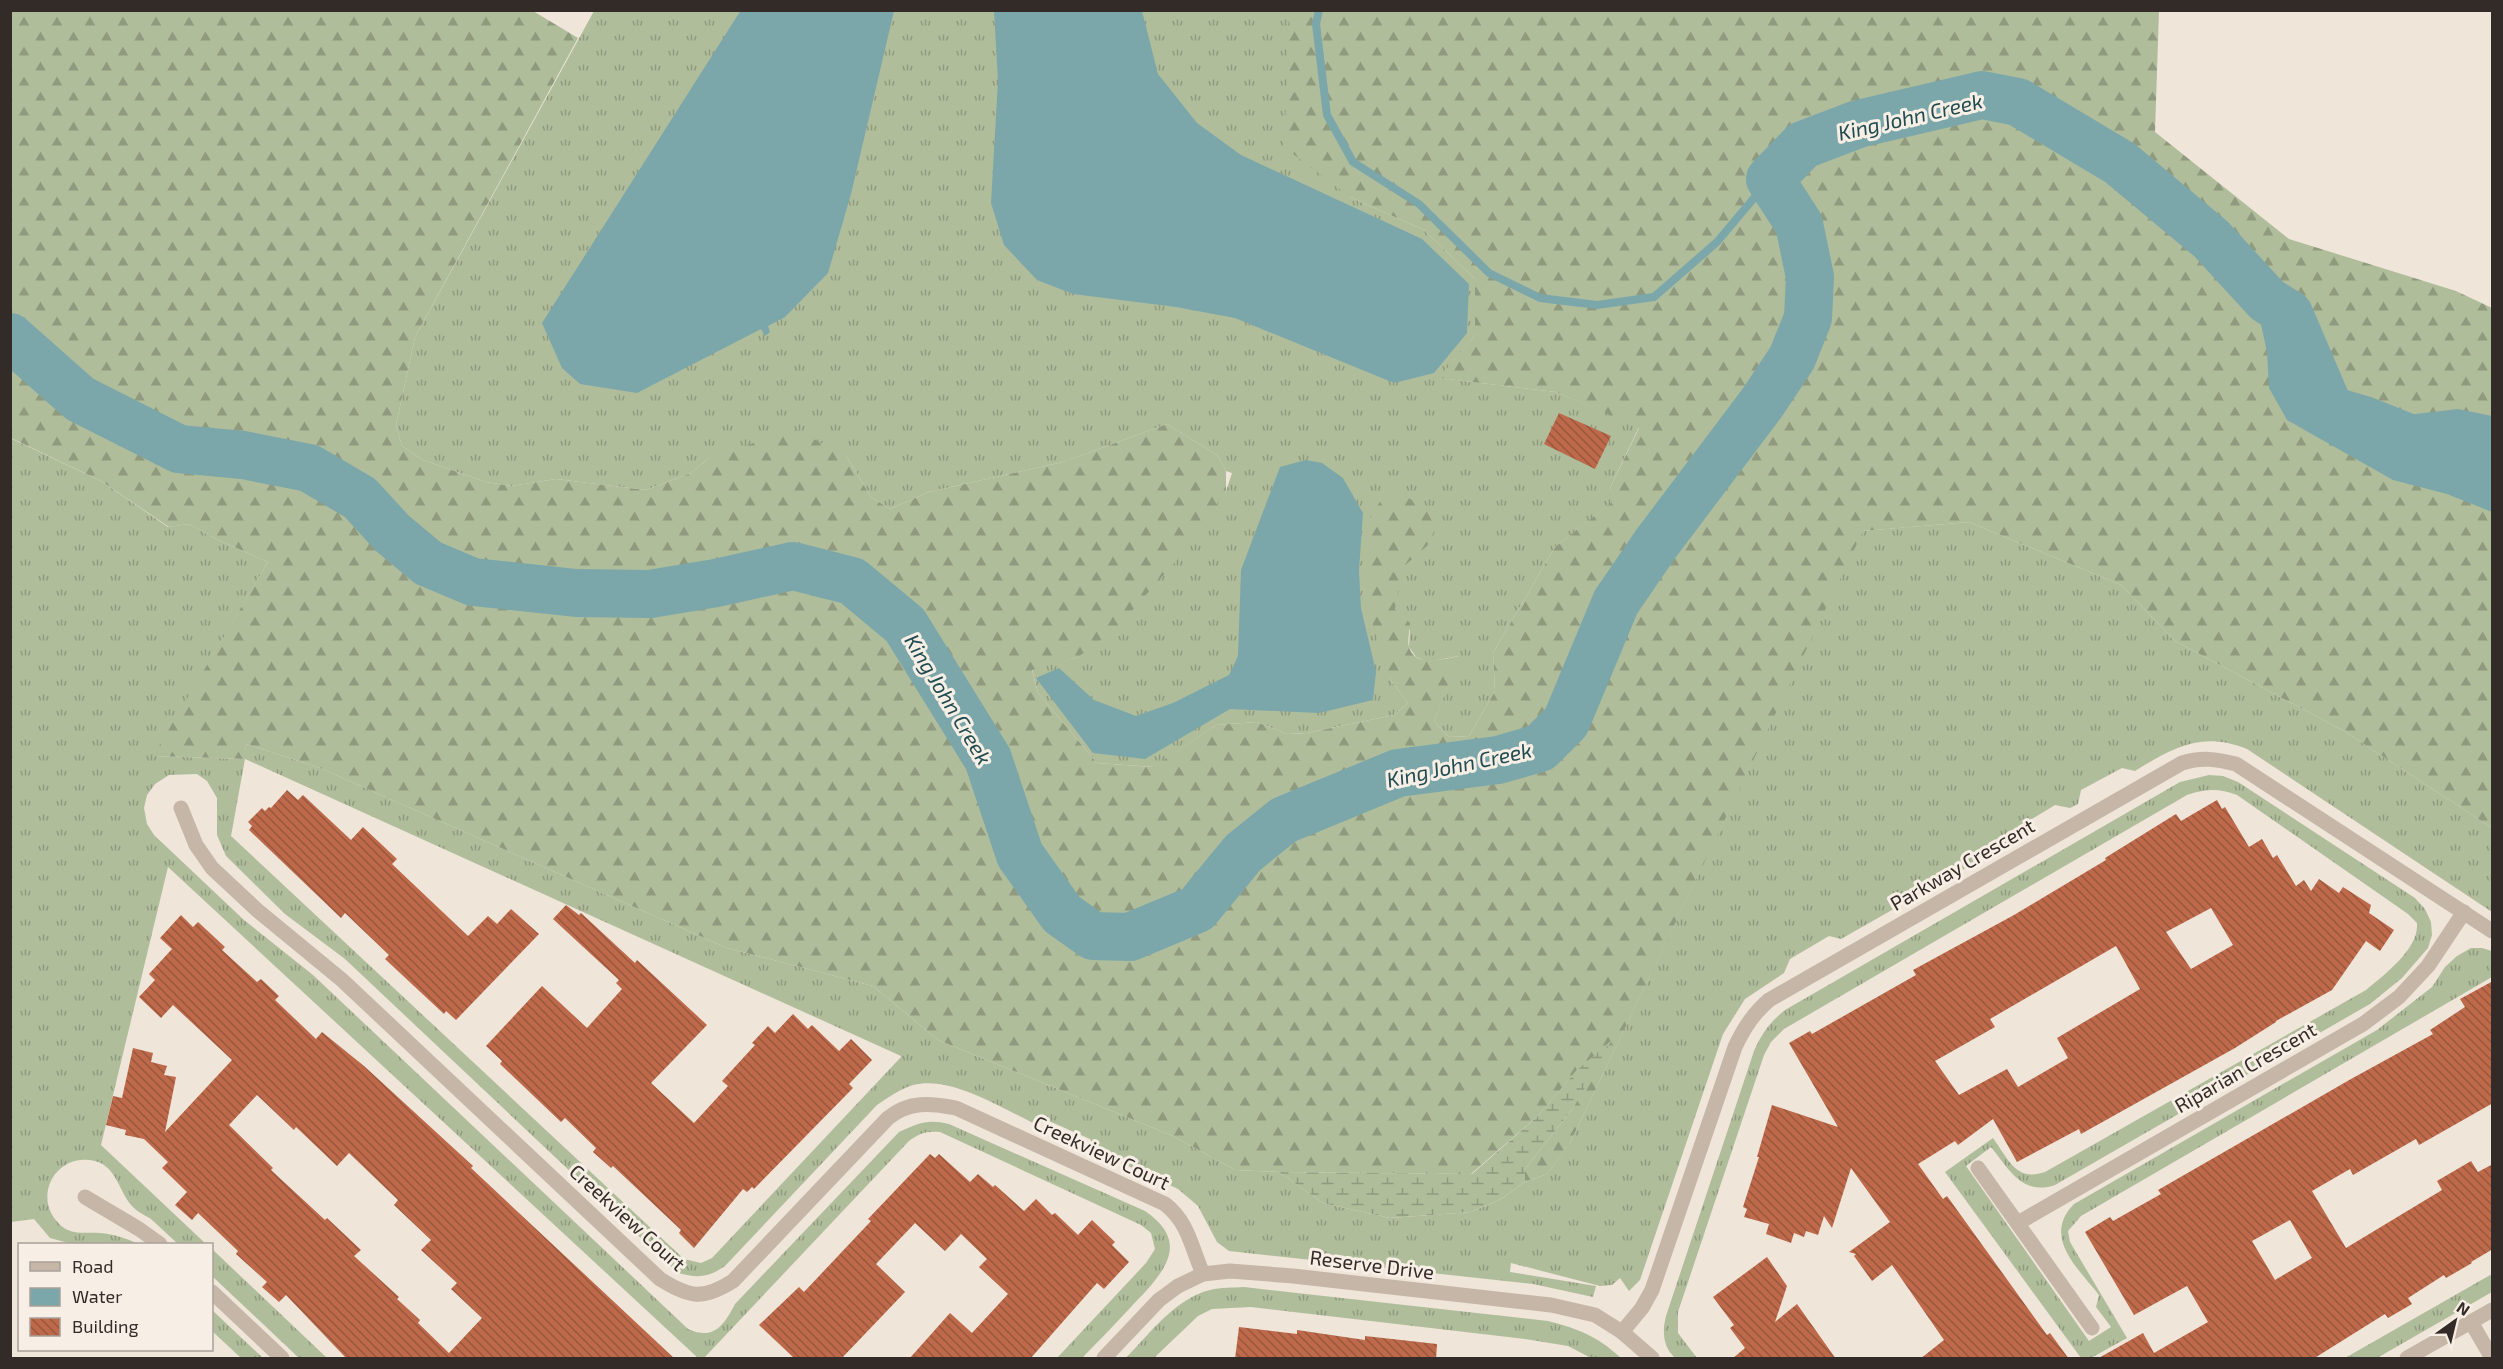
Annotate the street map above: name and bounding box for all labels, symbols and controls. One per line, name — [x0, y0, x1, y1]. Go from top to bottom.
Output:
water label: King John Creek — [1835, 87, 1985, 145]
water label: King John Creek — [900, 629, 998, 769]
water label: King John Creek — [1384, 736, 1534, 792]
street label: Parkway Crescent — [1886, 813, 2039, 915]
street label: Riparian Crescent — [2170, 1017, 2320, 1117]
street label: Creekview Court — [1030, 1110, 1174, 1194]
street label: Creekview Court — [565, 1159, 691, 1276]
legend — [18, 1243, 213, 1351]
street label: Reserve Drive — [1308, 1244, 1436, 1284]
text: Road — [72, 1255, 113, 1277]
text: Water — [72, 1285, 122, 1307]
north arrow — [2425, 1291, 2485, 1351]
text: N — [2454, 1297, 2474, 1319]
text: Building — [72, 1315, 139, 1337]

